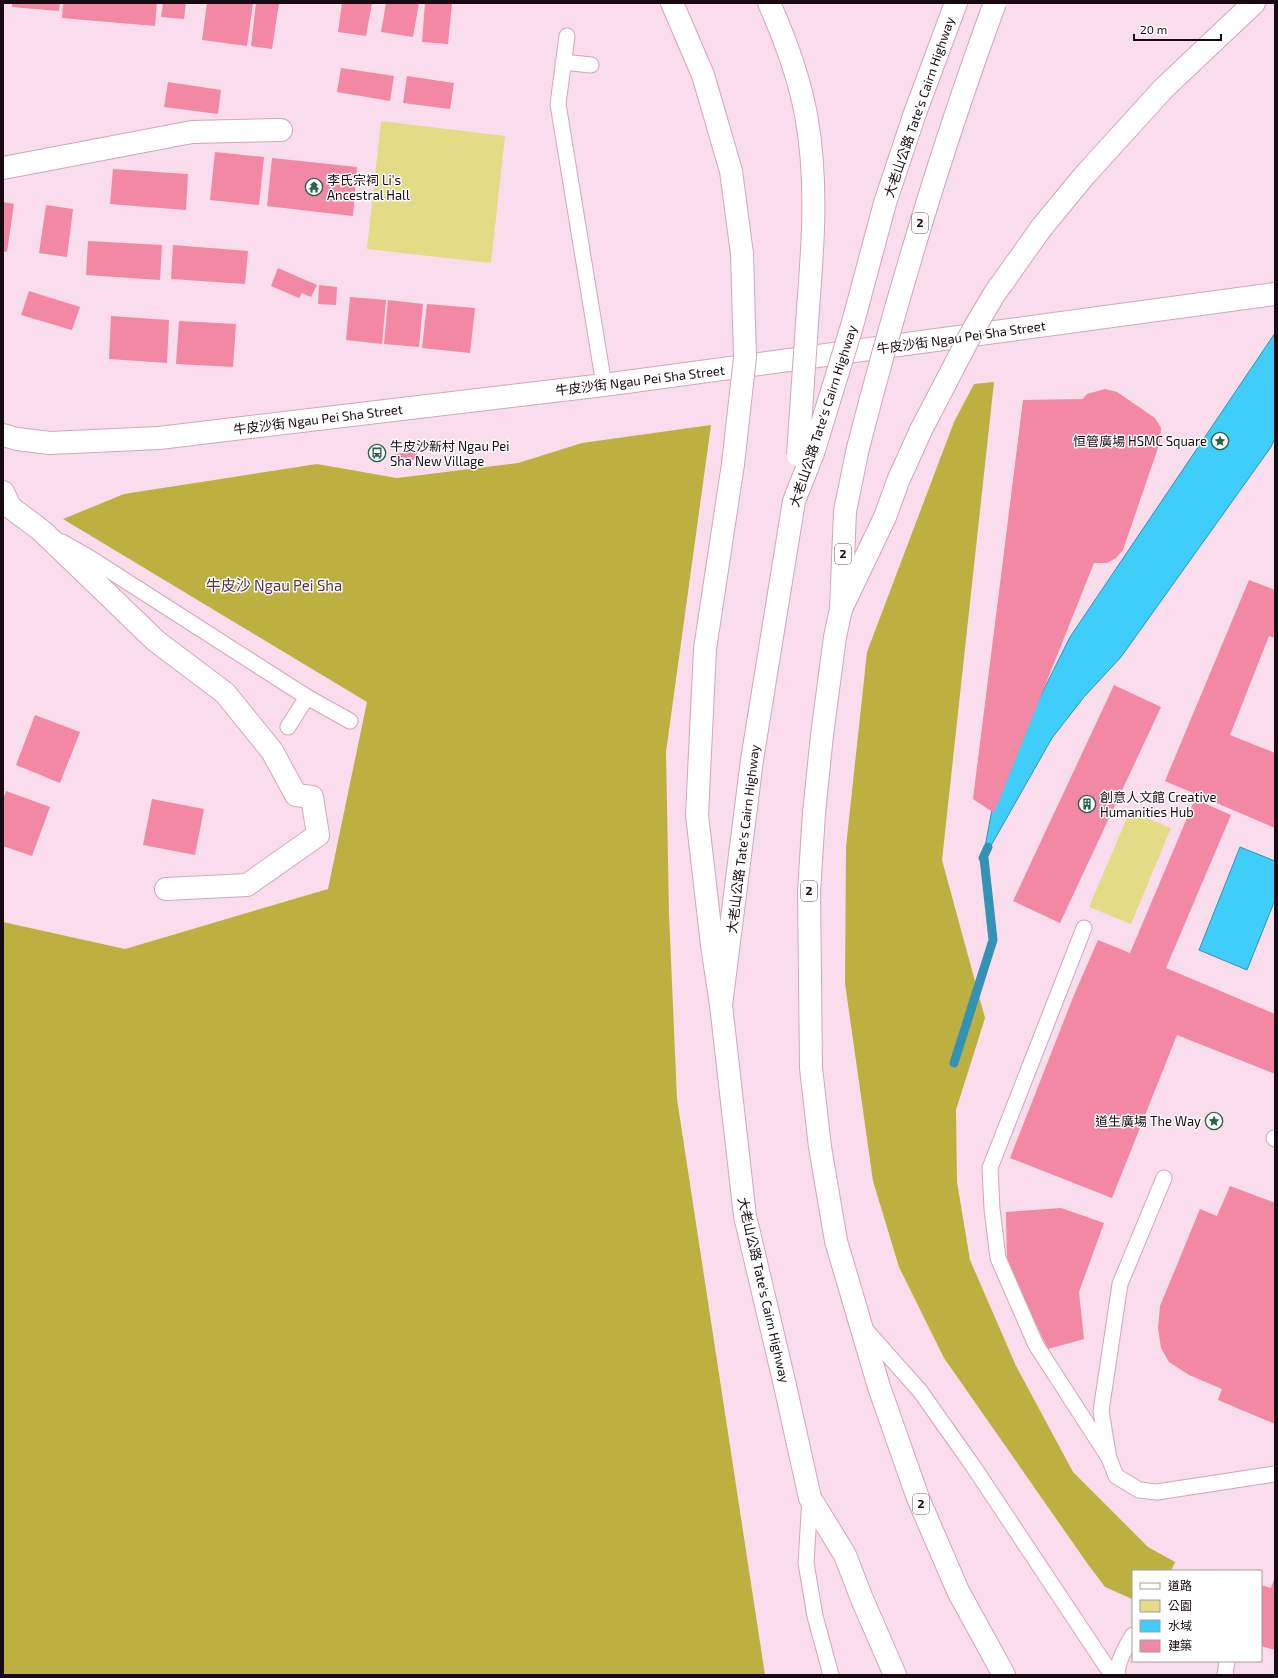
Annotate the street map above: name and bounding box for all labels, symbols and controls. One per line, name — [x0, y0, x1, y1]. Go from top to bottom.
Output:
street label: 大老山公路 Tate's Cairn Highway — [880, 14, 958, 200]
scale bar — [1134, 16, 1221, 42]
text: 20 m — [1140, 22, 1167, 36]
place label: 李氏宗祠 Li's Ancestral Hall — [327, 172, 410, 203]
temple icon: 李氏宗祠 Li's Ancestral Hall — [304, 177, 324, 197]
road number: 2 — [912, 213, 928, 233]
street label: 牛皮沙街 Ngau Pei Sha Street — [876, 317, 1047, 357]
street label: 大老山公路 Tate's Cairn Highway — [786, 323, 860, 509]
street label: 牛皮沙街 Ngau Pei Sha Street — [554, 362, 726, 398]
street label: 牛皮沙街 Ngau Pei Sha Street — [232, 401, 404, 437]
place icon: 恒管廣場 HSMC Square — [1210, 431, 1230, 451]
place label: 恒管廣場 HSMC Square — [1073, 433, 1207, 449]
place label: 牛皮沙新村 Ngau Pei Sha New Village — [390, 438, 510, 469]
bus stop icon: 牛皮沙新村 Ngau Pei Sha New Village — [367, 443, 387, 463]
road number: 2 — [835, 544, 851, 564]
district label: 牛皮沙 Ngau Pei Sha — [206, 576, 342, 594]
street label: 大老山公路 Tate's Cairn Highway — [723, 743, 763, 934]
place label: 創意人文館 Creative Humanities Hub — [1100, 789, 1216, 820]
building icon: 創意人文館 Creative Humanities Hub — [1077, 794, 1097, 814]
road number: 2 — [801, 881, 817, 901]
place icon: 道生廣場 The Way — [1204, 1111, 1224, 1131]
place label: 道生廣場 The Way — [1095, 1113, 1201, 1129]
street label: 大老山公路 Tate's Cairn Highway — [735, 1195, 793, 1385]
road number: 2 — [913, 1494, 929, 1514]
legend — [1132, 1570, 1262, 1662]
text: 道路 — [1168, 1578, 1192, 1592]
text: 公園 — [1168, 1598, 1192, 1612]
text: 水域 — [1168, 1618, 1192, 1632]
text: 建築 — [1168, 1638, 1192, 1652]

